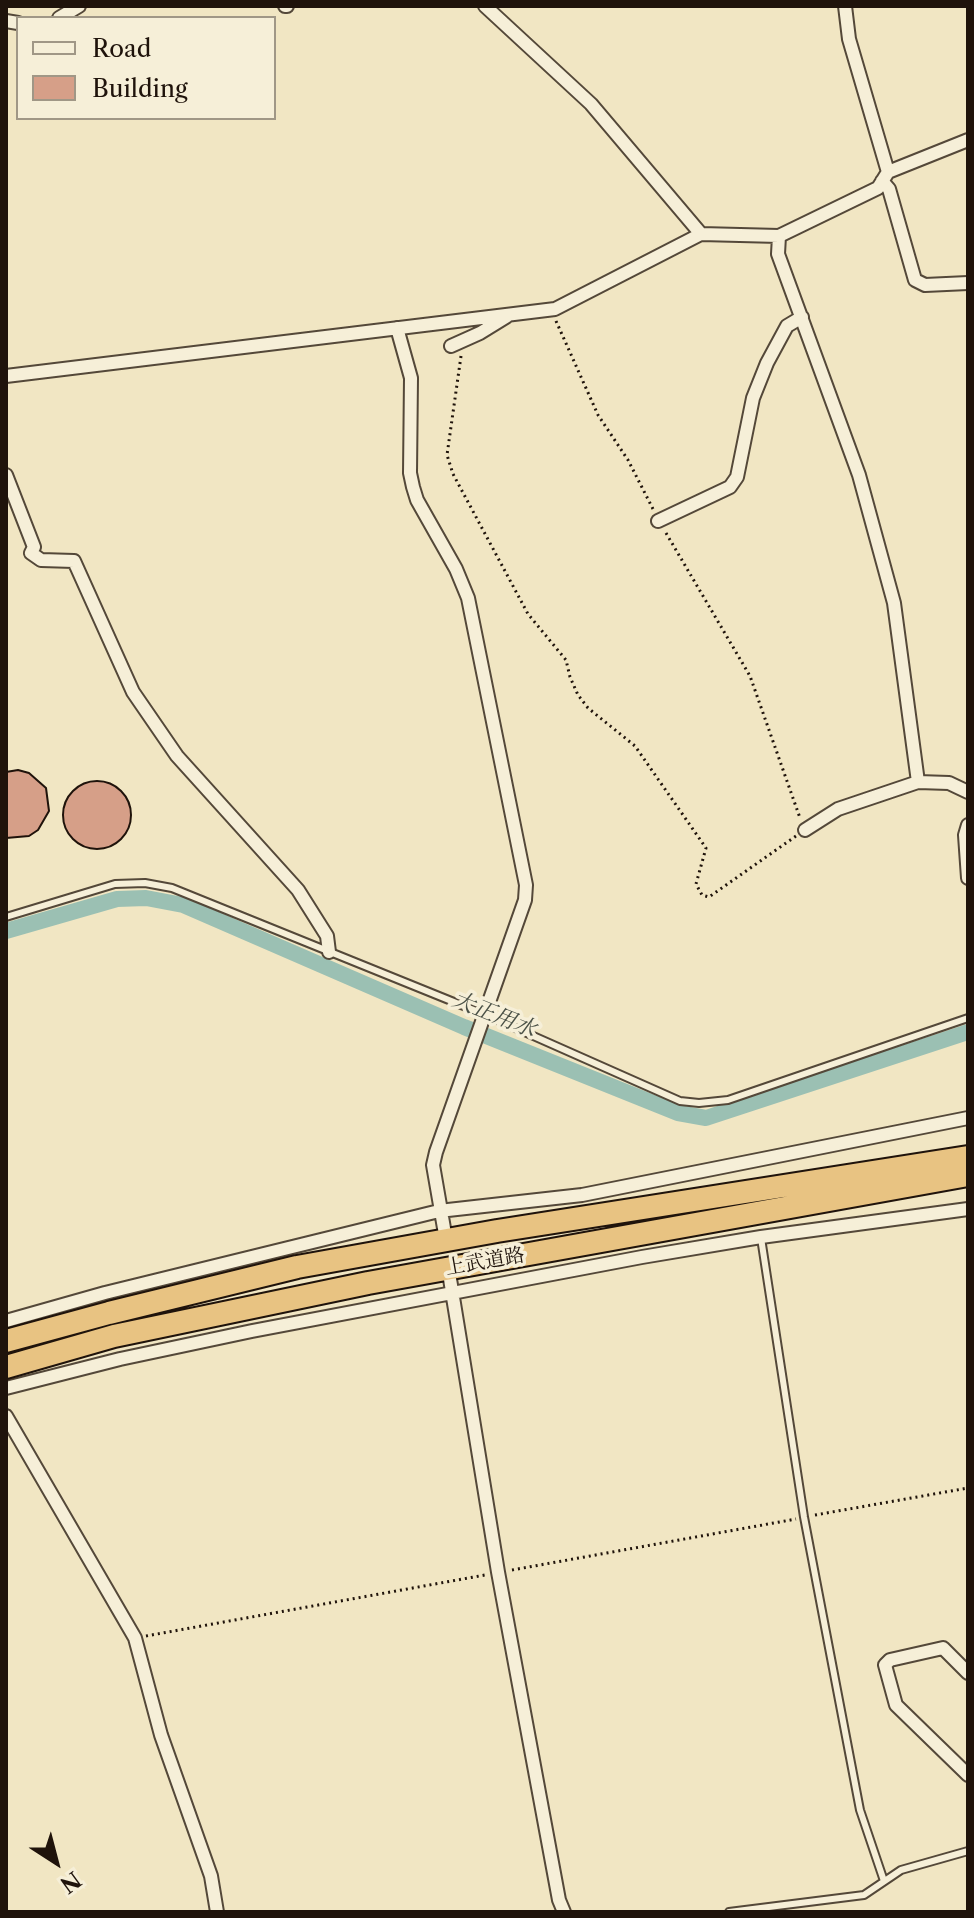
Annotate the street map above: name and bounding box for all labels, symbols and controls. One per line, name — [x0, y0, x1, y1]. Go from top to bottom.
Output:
legend — [16, 16, 276, 120]
text: Road — [92, 34, 151, 63]
text: Building — [92, 74, 188, 103]
water label: 大正用水 — [448, 986, 540, 1044]
street label: 上武道路 — [444, 1243, 526, 1281]
north arrow — [16, 1822, 96, 1902]
text: N — [55, 1865, 86, 1898]

